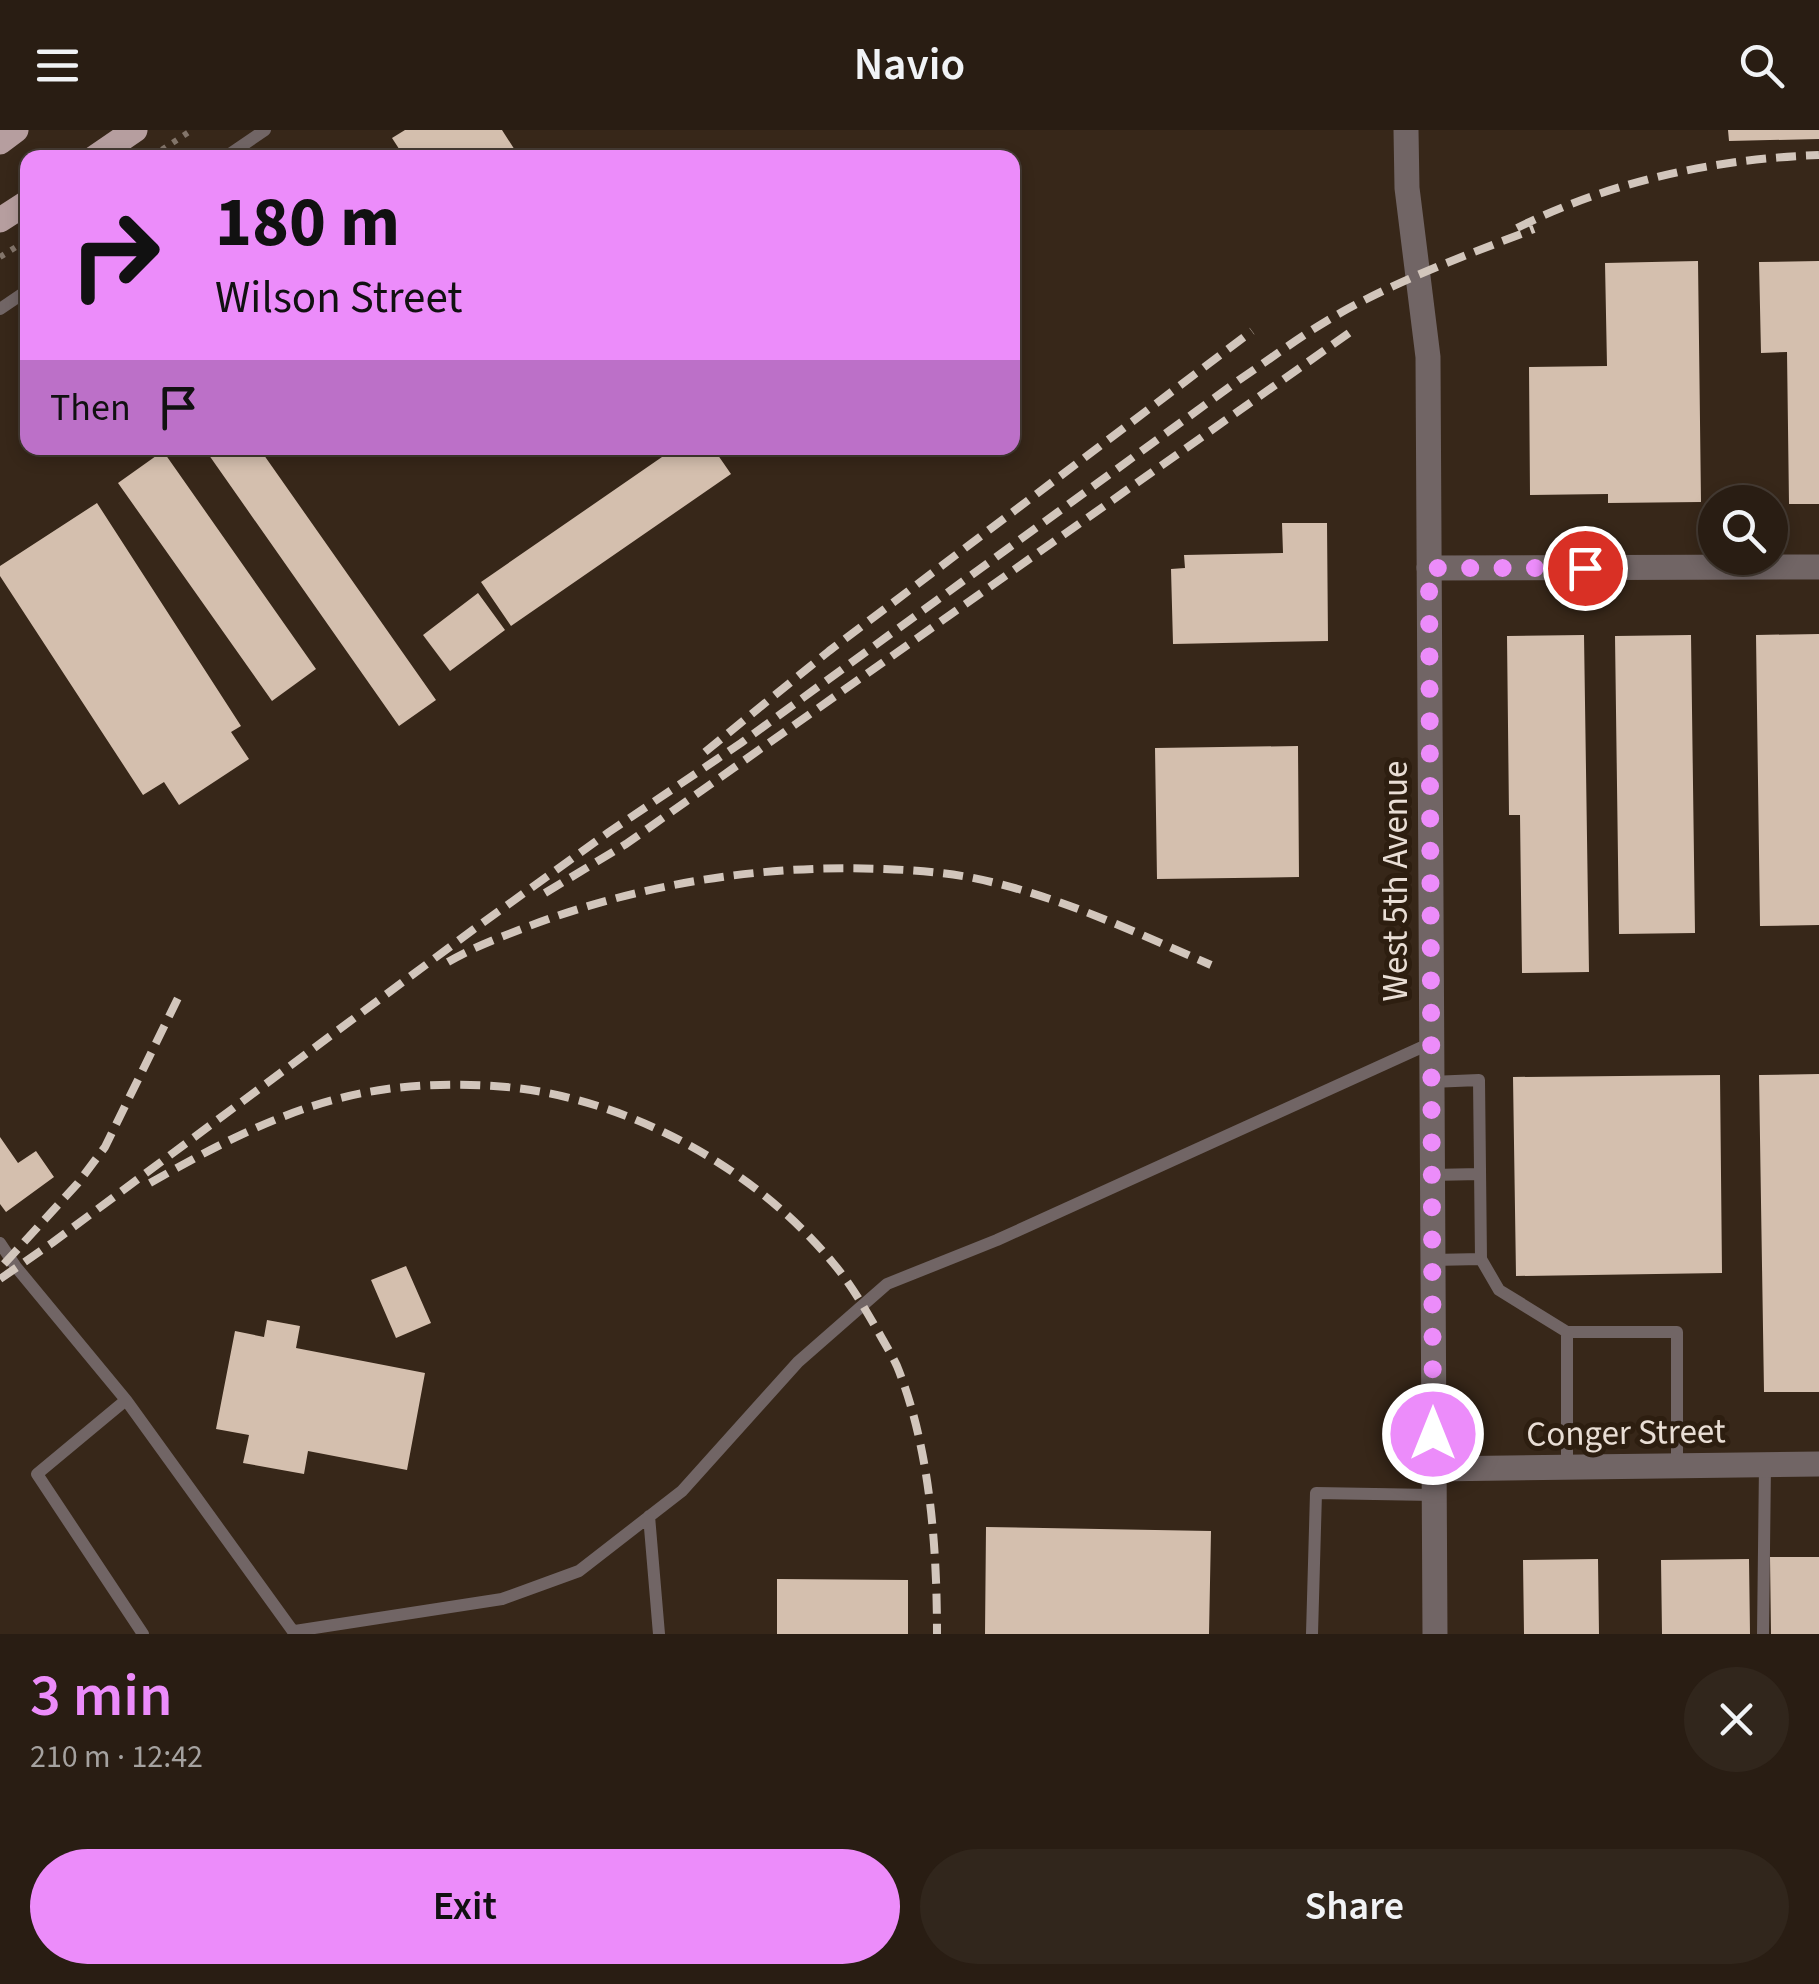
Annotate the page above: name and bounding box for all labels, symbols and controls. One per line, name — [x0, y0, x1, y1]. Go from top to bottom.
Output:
text: Navio — [854, 33, 965, 97]
icon: menu — [30, 38, 85, 93]
icon: search — [1734, 38, 1789, 93]
text: 180 m — [215, 173, 400, 273]
icon: right — [50, 190, 180, 320]
text: Wilson Street — [215, 266, 463, 330]
icon: arrive — [151, 380, 206, 435]
text: Then — [50, 381, 131, 435]
map controls — [1698, 485, 1788, 575]
button: search — [1698, 485, 1788, 575]
pin — [1543, 526, 1628, 611]
icon: arrive — [1558, 541, 1613, 596]
street label: West 5th Avenue — [1371, 761, 1421, 1001]
position arrow — [1381, 1382, 1485, 1486]
street label: Conger Street — [1526, 1406, 1726, 1460]
text: 3 min — [30, 1654, 173, 1739]
button: close — [1684, 1667, 1789, 1772]
text: 210 m · 12:42 — [30, 1734, 203, 1780]
button: Exit — [30, 1849, 900, 1964]
button: Share — [920, 1849, 1789, 1964]

